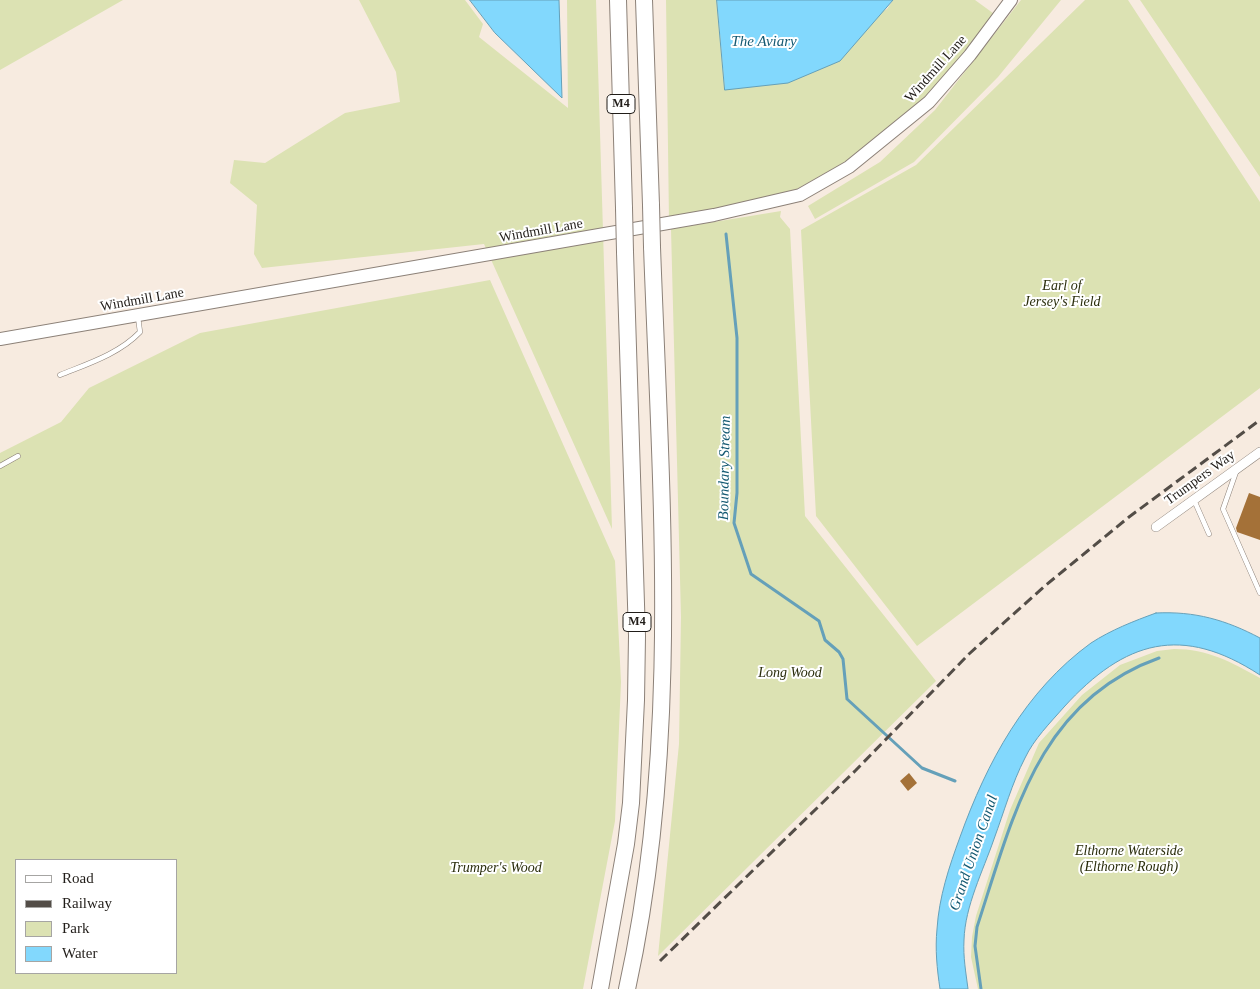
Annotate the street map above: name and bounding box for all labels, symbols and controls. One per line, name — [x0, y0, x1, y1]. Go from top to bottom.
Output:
street label: Windmill Lane — [901, 32, 971, 106]
water label: The Aviary — [731, 33, 797, 51]
road number: M4 — [607, 95, 635, 114]
street label: Windmill Lane — [498, 215, 584, 247]
park label: Earl of Jersey's Field — [1023, 278, 1101, 310]
street label: Windmill Lane — [99, 284, 185, 316]
water label: Boundary Stream — [715, 415, 735, 521]
street label: Trumpers Way — [1162, 447, 1238, 509]
road number: M4 — [623, 612, 651, 632]
park label: Long Wood — [758, 665, 822, 681]
water label: Grand Union Canal — [946, 793, 1002, 913]
park label: Elthorne Waterside (Elthorne Rough) — [1075, 843, 1183, 876]
legend — [15, 859, 178, 974]
park label: Trumper's Wood — [450, 860, 542, 876]
text: Road — [62, 870, 94, 886]
text: Railway — [62, 895, 112, 911]
text: Park — [62, 920, 90, 936]
text: Water — [62, 945, 97, 961]

